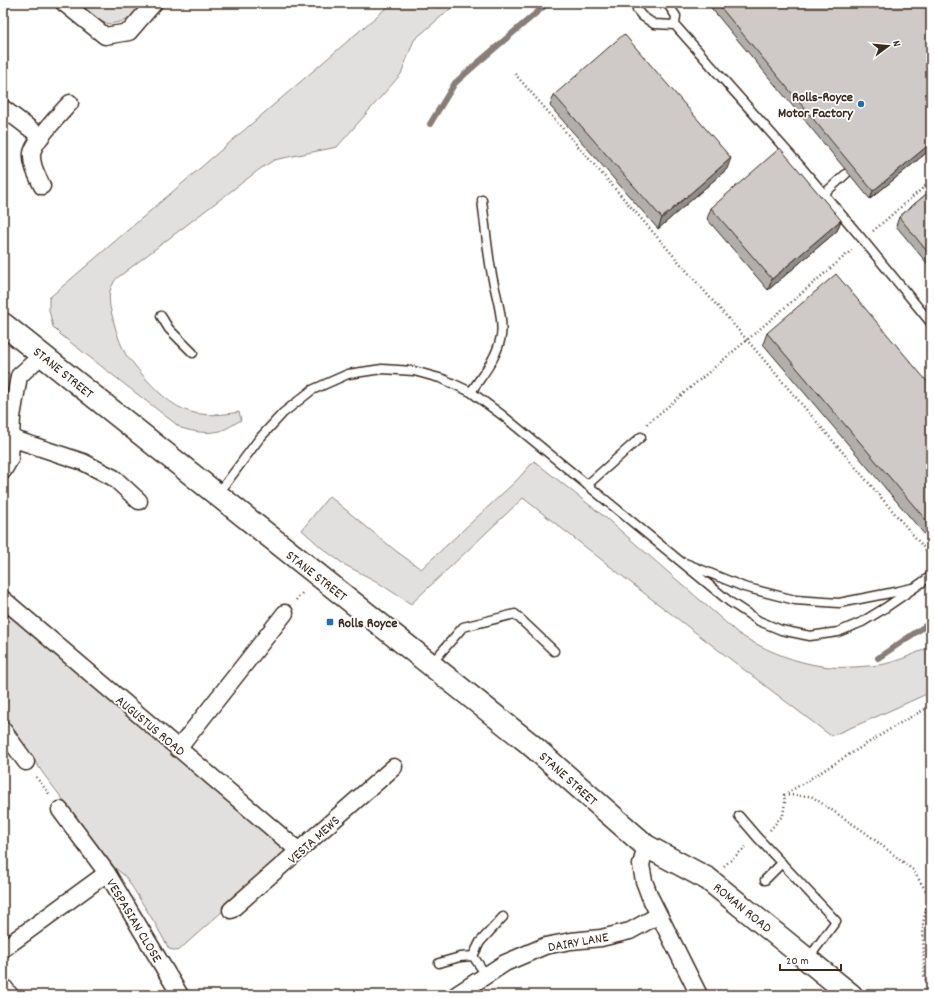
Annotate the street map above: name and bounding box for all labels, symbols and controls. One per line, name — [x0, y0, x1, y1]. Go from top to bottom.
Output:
north arrow — [868, 26, 908, 66]
text: N — [887, 39, 904, 49]
place label: Rolls-Royce Motor Factory — [778, 88, 854, 124]
marker: Rolls-Royce Motor Factory — [856, 99, 866, 109]
street label: STANE STREET — [28, 343, 98, 404]
street label: STANE STREET — [281, 546, 351, 607]
place label: Rolls Royce — [338, 614, 397, 634]
marker: Rolls Royce — [325, 617, 335, 627]
street label: AUGUSTUS ROAD — [110, 691, 189, 762]
street label: STANE STREET — [534, 748, 602, 812]
street label: VESTA MEWS — [284, 811, 345, 869]
street label: VESPASIAN CLOSE — [100, 875, 167, 967]
street label: ROMAN ROAD — [708, 879, 775, 939]
street label: DAIRY LANE — [547, 928, 611, 958]
scale bar — [780, 946, 841, 972]
text: 20 m — [786, 953, 809, 970]

